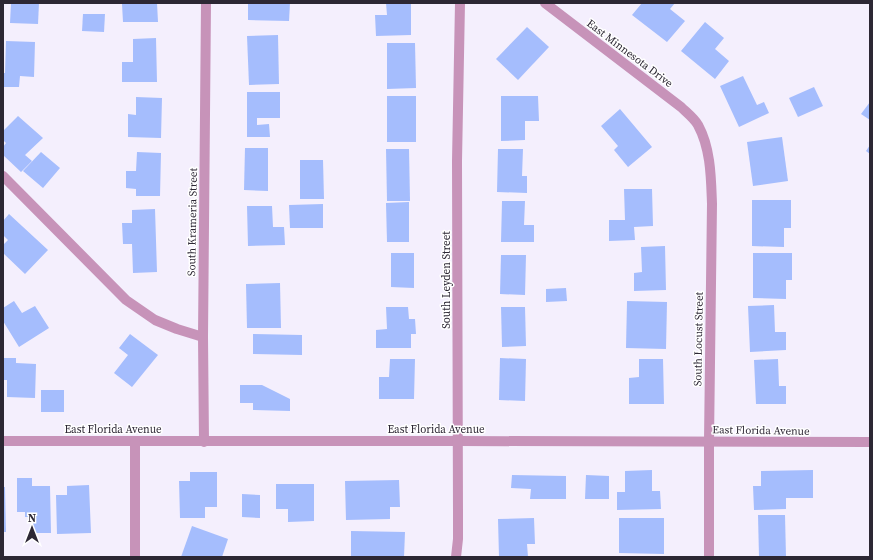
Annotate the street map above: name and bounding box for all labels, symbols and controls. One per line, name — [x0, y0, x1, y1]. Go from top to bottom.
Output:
street label: East Minnesota Drive — [584, 16, 676, 91]
street label: South Krameria Street — [184, 167, 201, 276]
street label: South Leyden Street — [439, 231, 454, 329]
street label: South Locust Street — [690, 291, 707, 386]
street label: East Florida Avenue — [64, 422, 162, 437]
street label: East Florida Avenue — [387, 422, 485, 437]
street label: East Florida Avenue — [712, 422, 810, 439]
north arrow — [12, 508, 52, 548]
text: N — [28, 511, 36, 526]

